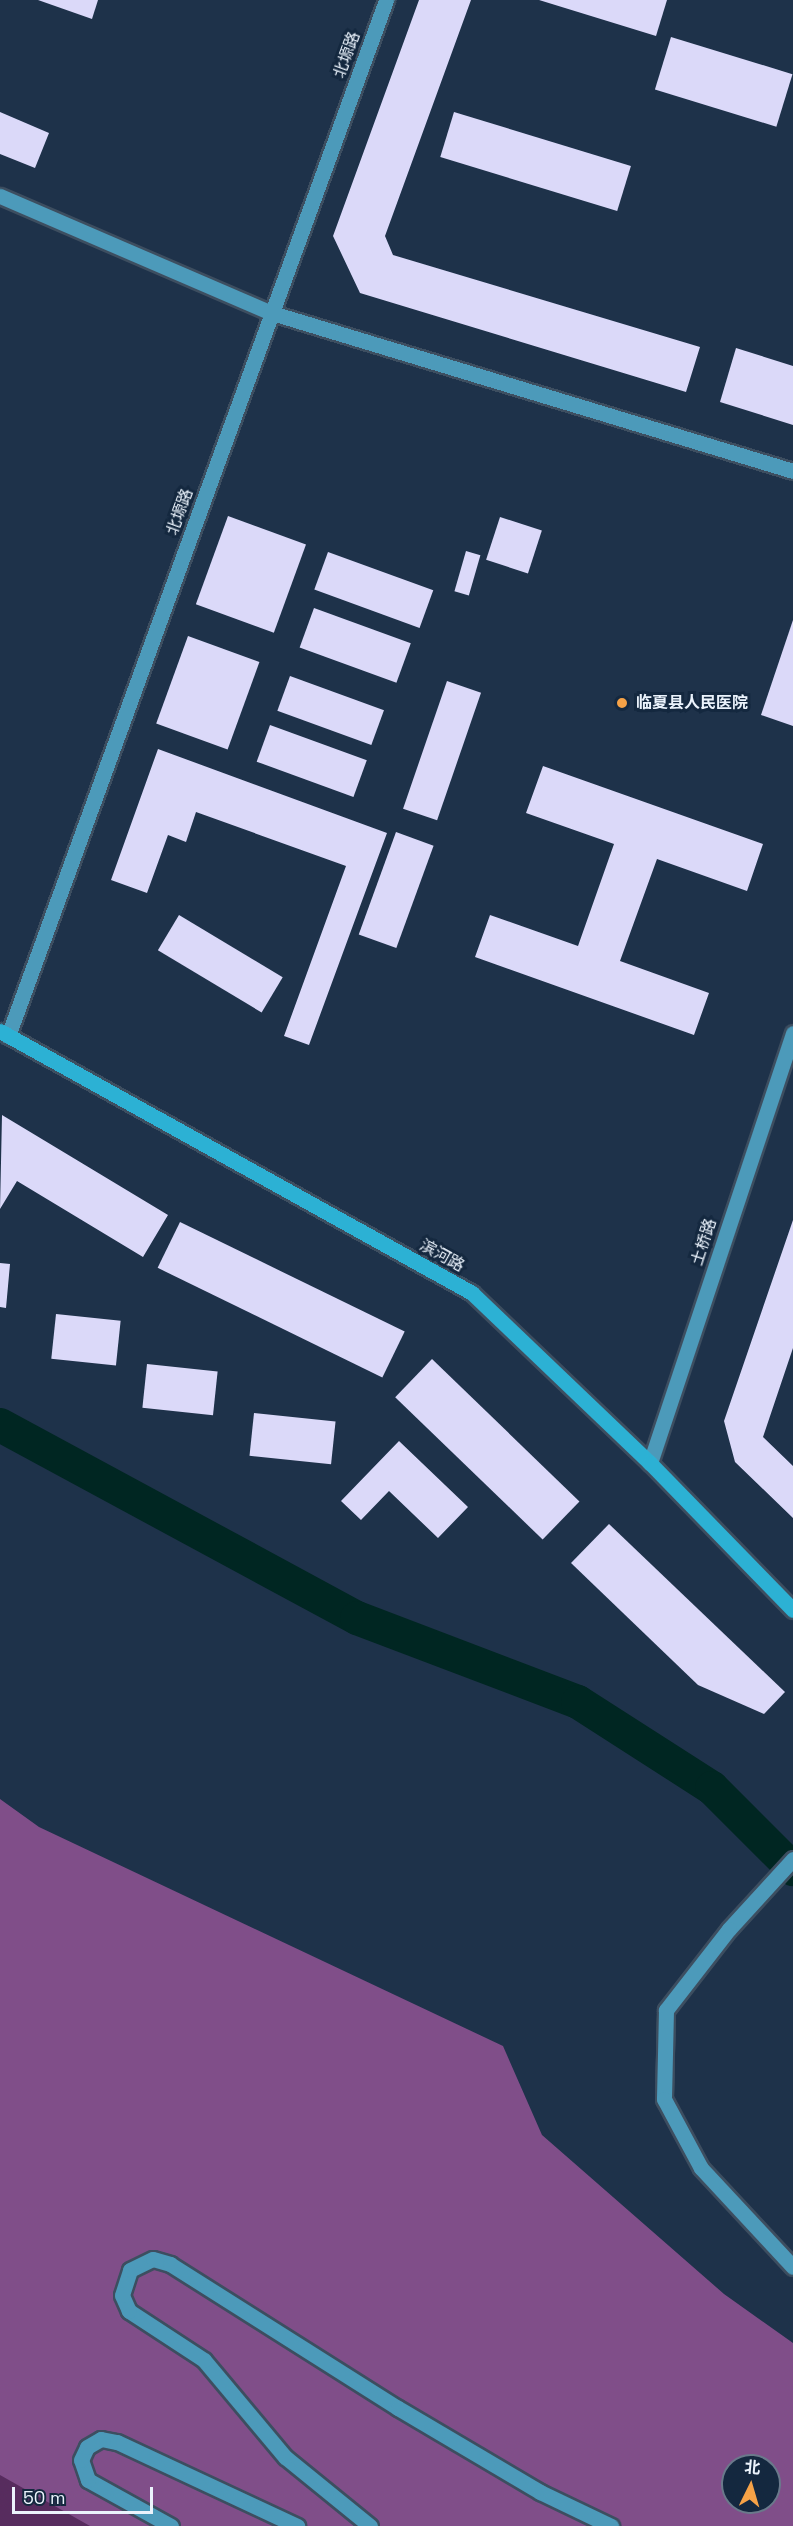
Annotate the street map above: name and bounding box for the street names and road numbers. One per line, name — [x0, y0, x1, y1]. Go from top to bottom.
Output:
street label: 北塬路 — [330, 29, 364, 81]
street label: 北塬路 — [163, 486, 197, 538]
street label: 土桥路 — [687, 1216, 721, 1268]
street label: 滨河路 — [416, 1236, 468, 1276]

